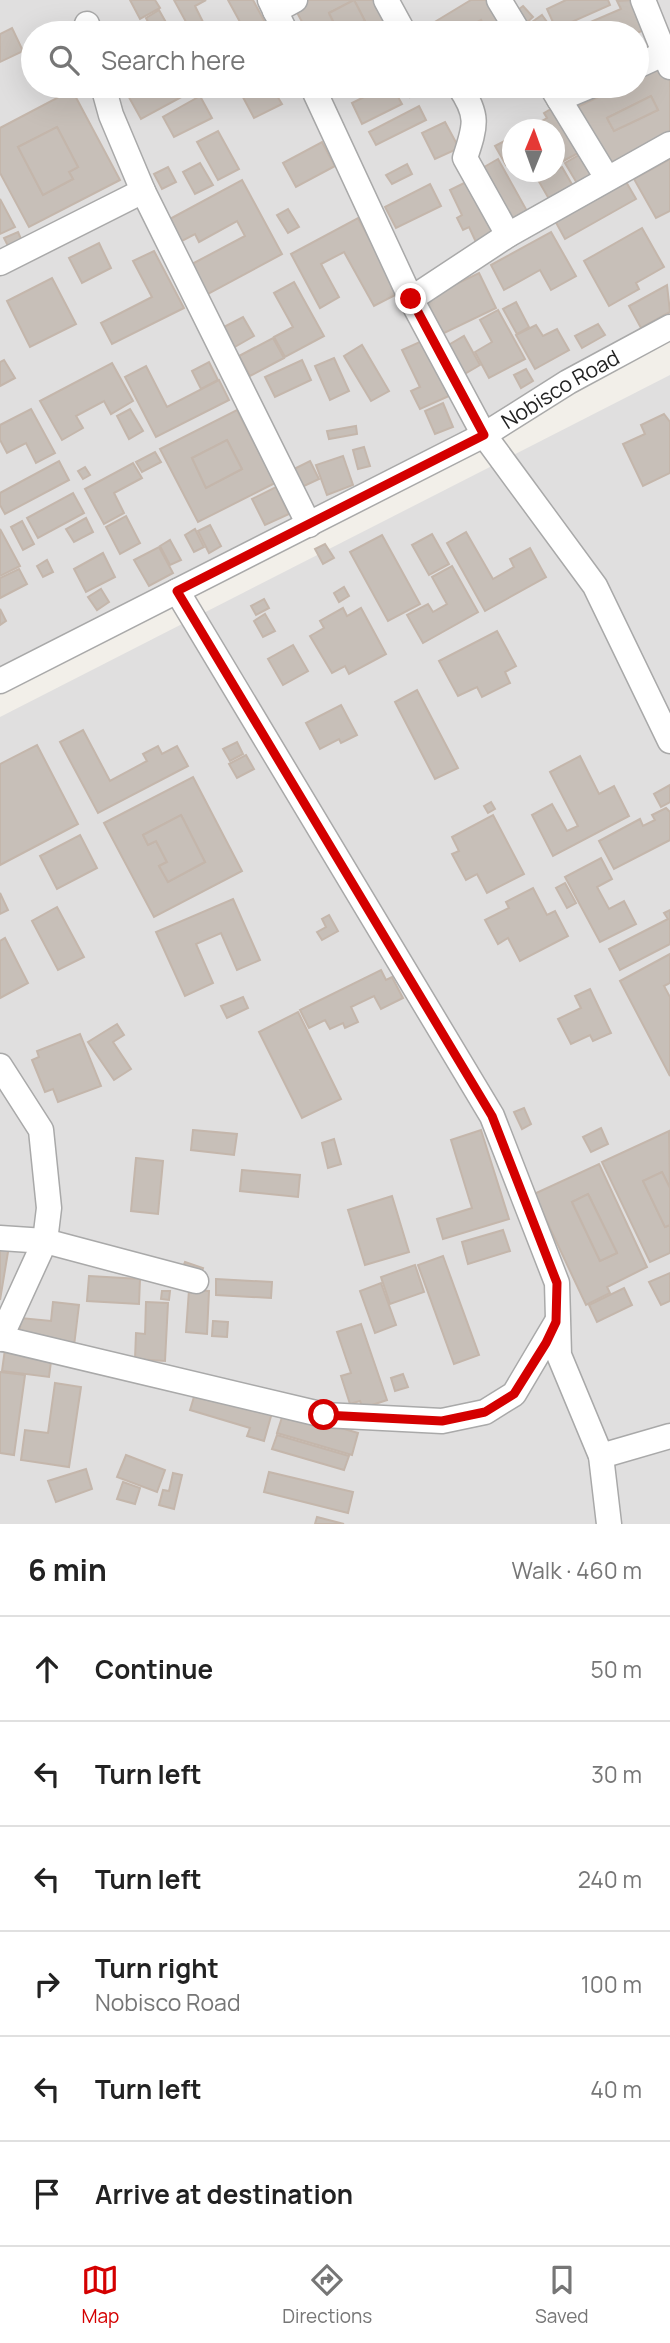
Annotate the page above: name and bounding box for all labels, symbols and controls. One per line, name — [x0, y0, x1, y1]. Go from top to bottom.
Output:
search box — [21, 21, 649, 98]
icon: search — [45, 41, 83, 79]
text: Search here — [101, 42, 246, 78]
north arrow — [502, 119, 565, 182]
route end — [395, 283, 426, 314]
street label: Nobisco Road — [496, 343, 624, 435]
route start — [308, 1399, 339, 1430]
text: 6 min — [28, 1549, 107, 1590]
text: Walk · 460 m — [512, 1554, 642, 1586]
icon: ahead — [28, 1650, 66, 1688]
text: Continue — [95, 1651, 213, 1687]
text: 50 m — [591, 1653, 642, 1685]
icon: left — [28, 1755, 66, 1793]
text: Turn left — [95, 1756, 202, 1792]
text: 30 m — [591, 1758, 642, 1790]
icon: left — [28, 1860, 66, 1898]
text: Turn left — [95, 1861, 202, 1897]
text: 240 m — [578, 1863, 642, 1895]
text: Turn right — [95, 1950, 219, 1986]
icon: right — [28, 1965, 66, 2003]
text: 100 m — [581, 1968, 642, 2000]
text: Nobisco Road — [95, 1986, 241, 2018]
icon: left — [28, 2070, 66, 2108]
text: Turn left — [95, 2071, 202, 2107]
text: 40 m — [590, 2073, 642, 2105]
icon: arrive — [28, 2175, 66, 2213]
text: Arrive at destination — [95, 2176, 353, 2212]
tab: Map — [81, 2261, 119, 2329]
tab: Directions — [282, 2261, 372, 2329]
tab: Saved — [535, 2261, 589, 2329]

